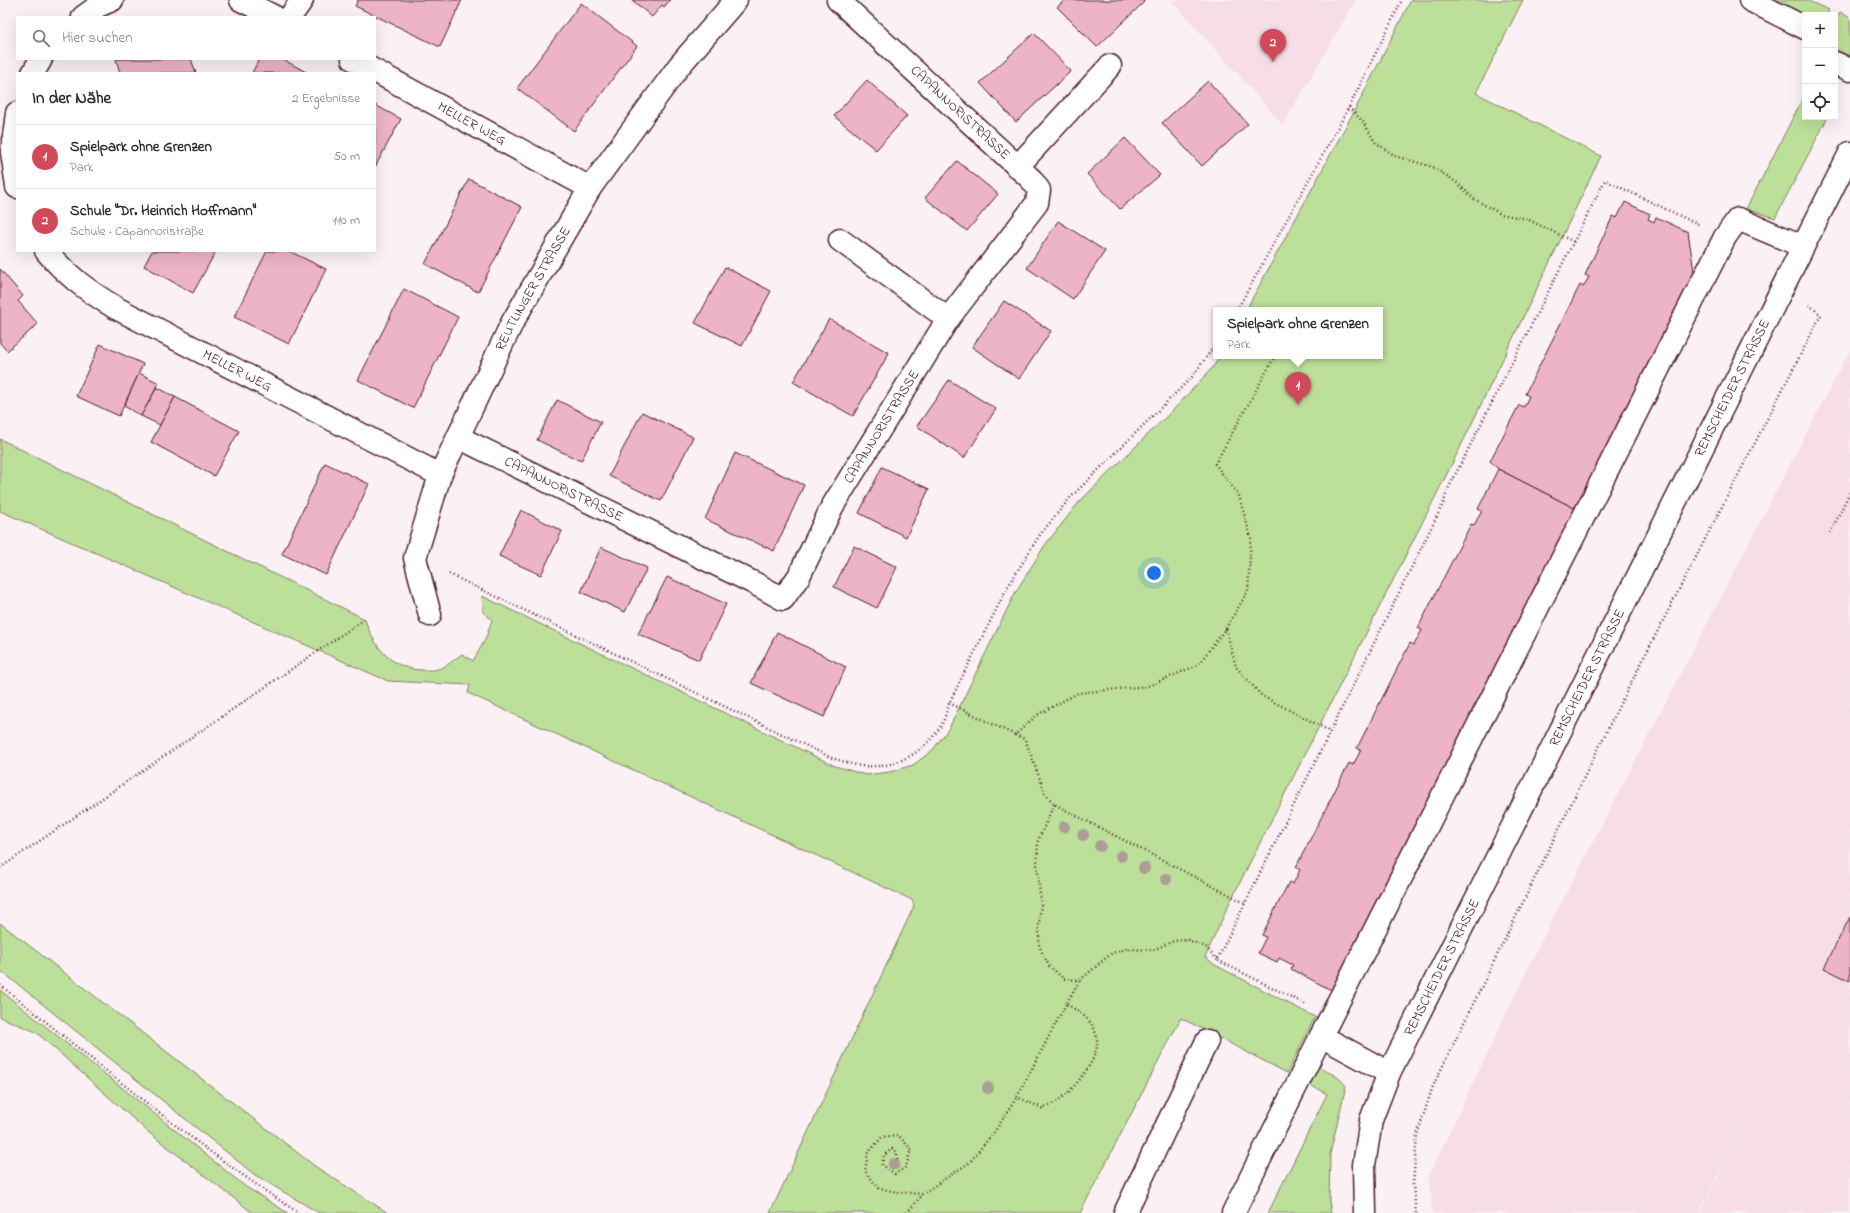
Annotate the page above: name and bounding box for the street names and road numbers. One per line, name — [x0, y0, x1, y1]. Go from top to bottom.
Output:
street label: CAPANNORISTRASSE — [905, 61, 1015, 165]
street label: MELLER WEG — [434, 96, 510, 151]
street label: REUTLINGER STRASSE — [490, 223, 576, 354]
street label: REMSCHEIDER STRASSE — [1689, 316, 1775, 460]
street label: MELLER WEG — [199, 344, 276, 397]
street label: CAPANNORISTRASSE — [838, 366, 925, 488]
street label: CAPANNORISTRASSE — [501, 451, 627, 527]
street label: REMSCHEIDER STRASSE — [1544, 605, 1630, 750]
street label: REMSCHEIDER STRASSE — [1399, 895, 1485, 1040]

